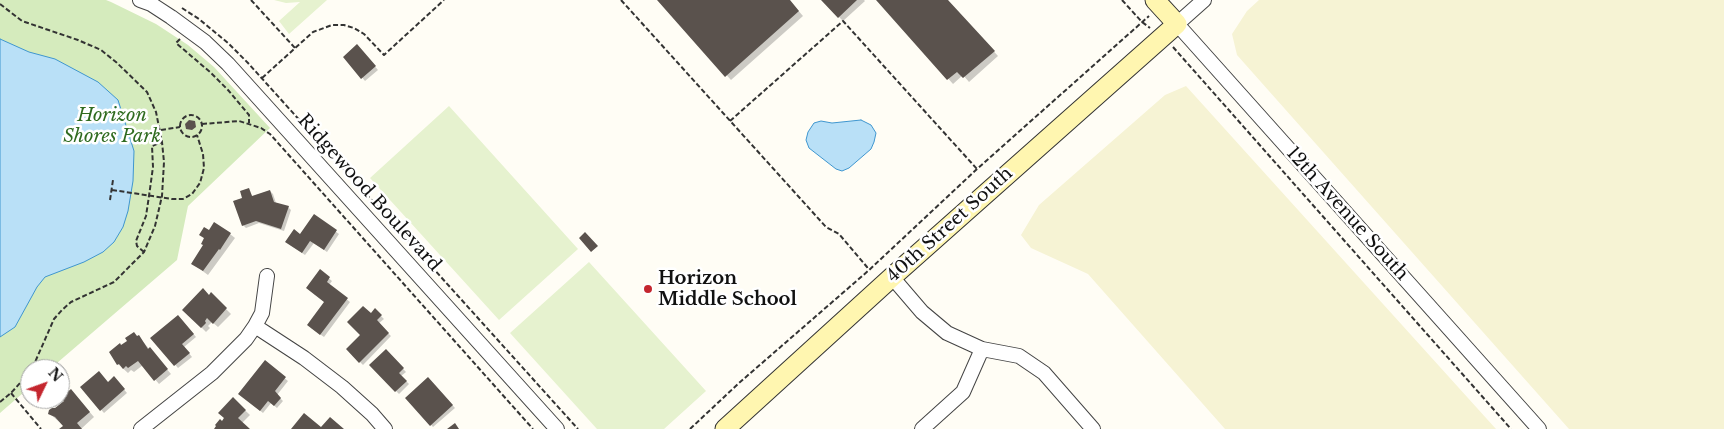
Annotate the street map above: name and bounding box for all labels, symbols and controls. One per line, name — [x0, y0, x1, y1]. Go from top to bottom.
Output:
park label: Horizon Shores Park — [63, 105, 161, 148]
street label: Ridgewood Boulevard — [293, 110, 445, 276]
street label: 12th Avenue South — [1281, 143, 1413, 285]
street label: 40th Street South — [883, 163, 1017, 287]
place label: Horizon Middle School — [658, 268, 797, 310]
marker: Horizon Middle School — [642, 283, 654, 295]
north arrow — [20, 359, 70, 409]
text: N — [44, 364, 66, 386]

